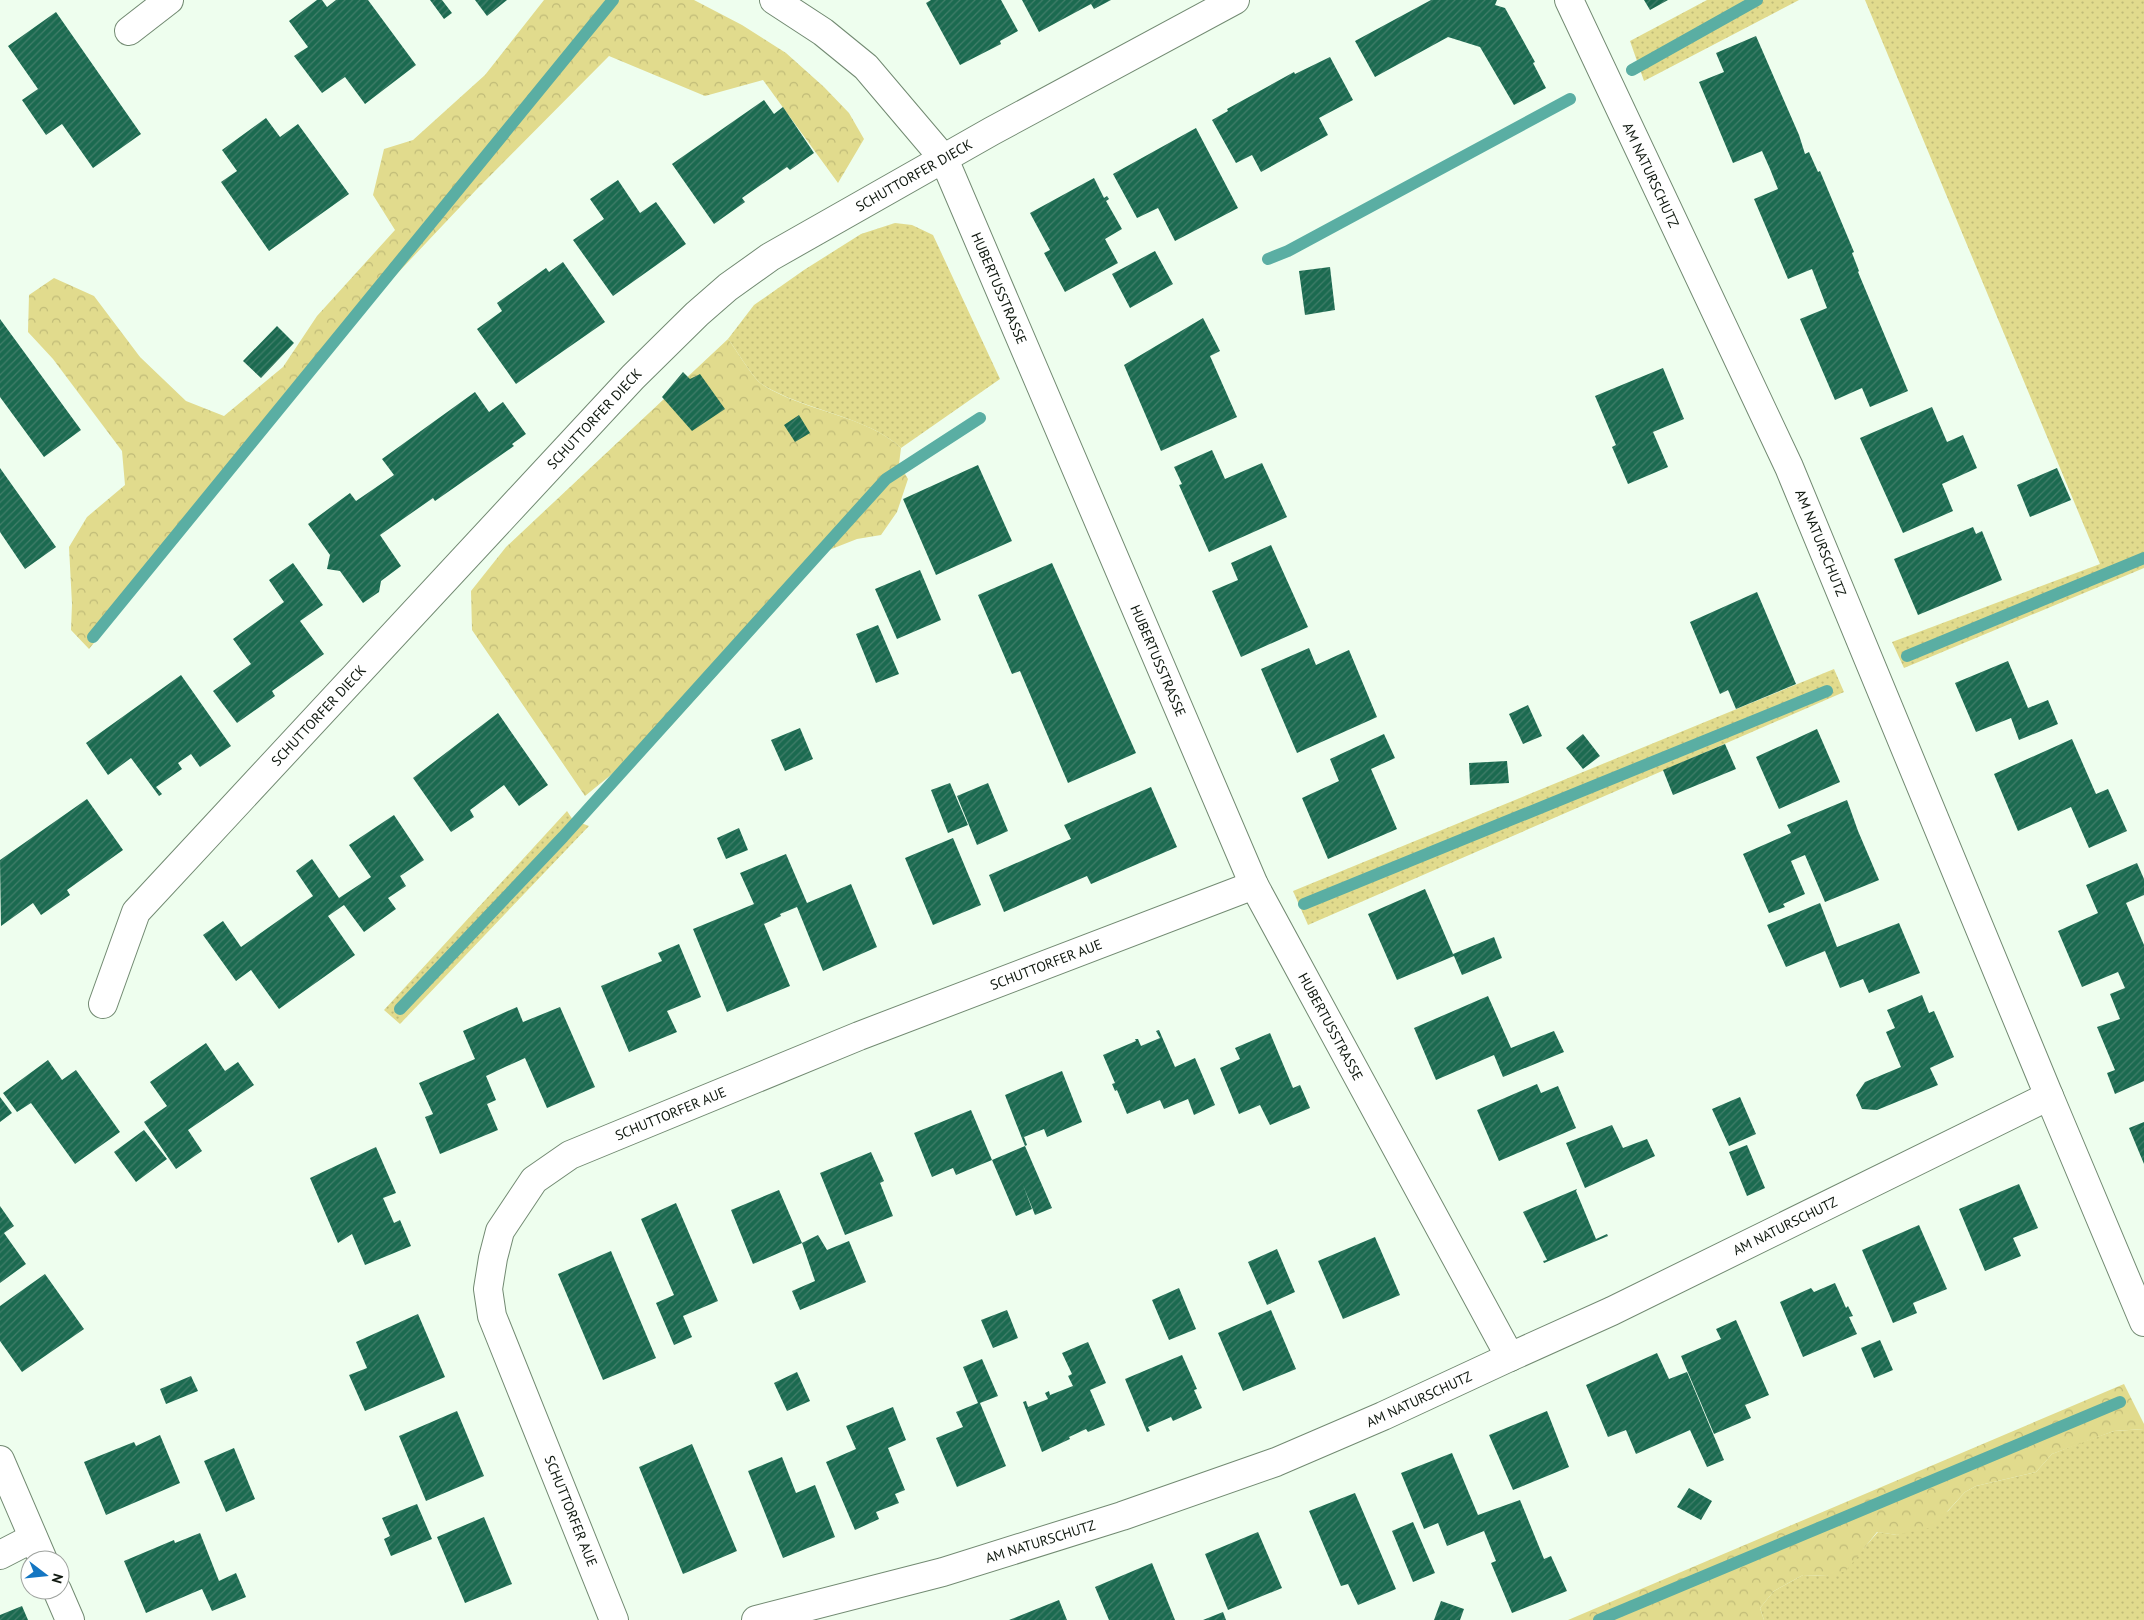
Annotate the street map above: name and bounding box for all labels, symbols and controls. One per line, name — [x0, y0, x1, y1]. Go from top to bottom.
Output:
street label: AM NATURSCHUTZ — [1619, 120, 1683, 231]
street label: SCHUTTORFER DIECK — [852, 135, 976, 216]
street label: HUBERTUSSTRASSE — [967, 229, 1031, 347]
street label: SCHUTTORFER DIECK — [543, 364, 646, 473]
street label: AM NATURSCHUTZ — [1791, 487, 1851, 600]
street label: HUBERTUSSTRASSE — [1126, 602, 1190, 719]
street label: SCHUTTORFER DIECK — [267, 661, 370, 770]
street label: SCHUTTORFER AUE — [987, 935, 1104, 994]
street label: HUBERTUSSTRASSE — [1294, 970, 1367, 1084]
street label: SCHUTTORFER AUE — [612, 1083, 729, 1144]
street label: AM NATURSCHUTZ — [1730, 1192, 1840, 1259]
street label: AM NATURSCHUTZ — [1364, 1367, 1475, 1431]
street label: SCHUTTORFER AUE — [541, 1453, 601, 1569]
street label: AM NATURSCHUTZ — [983, 1516, 1098, 1567]
north arrow — [20, 1550, 70, 1600]
text: N — [48, 1572, 67, 1585]

